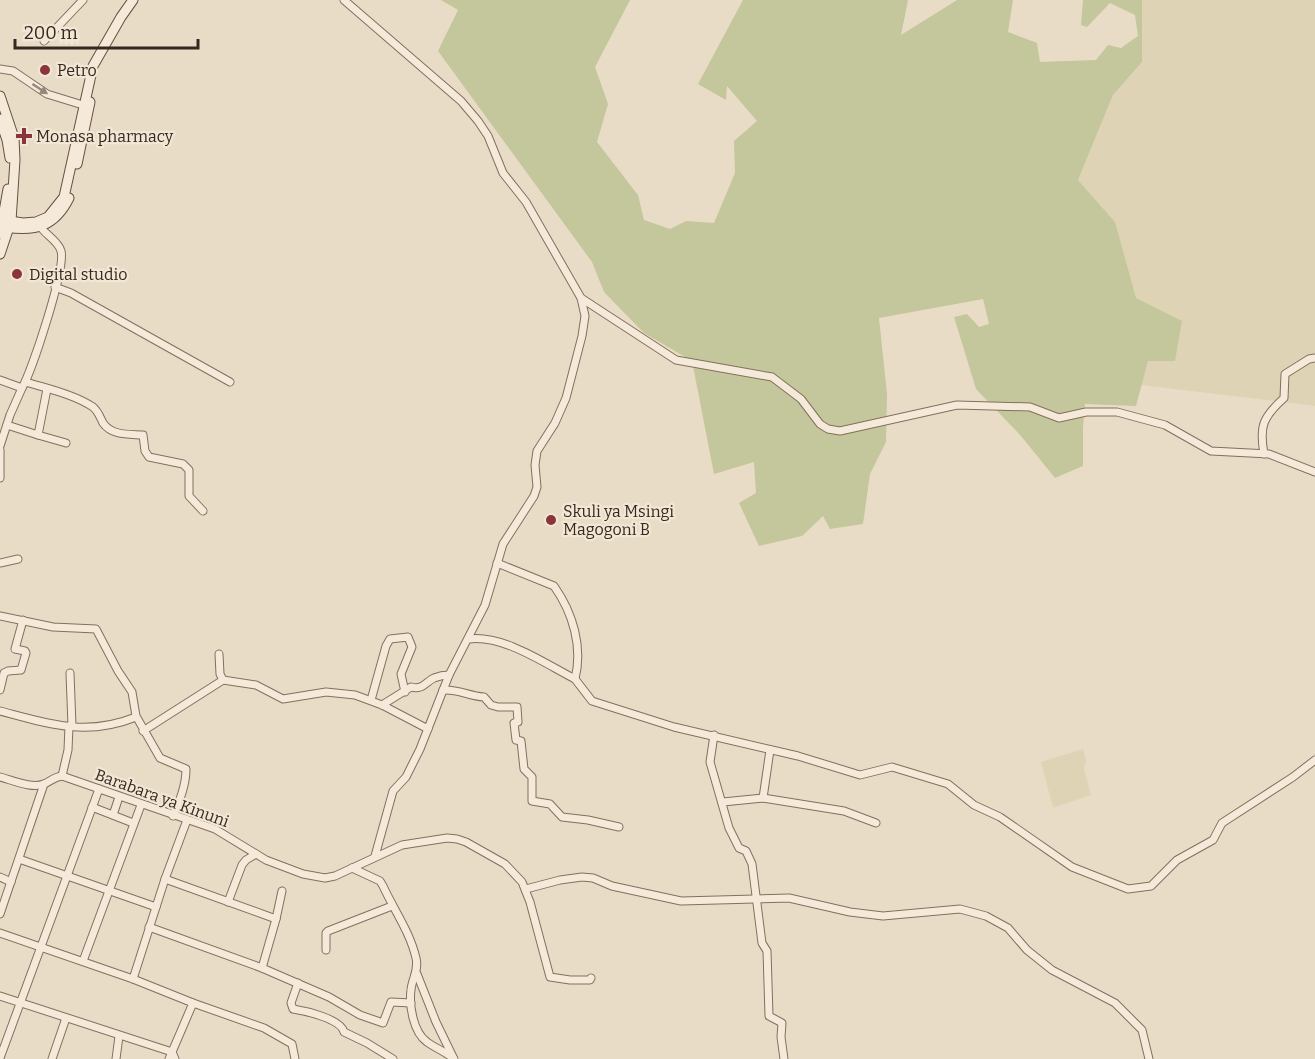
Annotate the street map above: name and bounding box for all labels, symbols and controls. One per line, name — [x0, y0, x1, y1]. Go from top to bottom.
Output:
scale bar — [15, 12, 198, 50]
text: 200 m — [24, 22, 78, 44]
place label: Petro — [57, 61, 97, 80]
marker: Petro — [38, 63, 52, 77]
one-way arrow — [32, 83, 48, 95]
place label: Monasa pharmacy — [36, 127, 174, 146]
marker: Monasa pharmacy — [17, 129, 31, 143]
place label: Digital studio — [29, 265, 128, 284]
marker: Digital studio — [10, 267, 24, 281]
place label: Skuli ya Msingi Magogoni B — [563, 502, 674, 539]
marker: Skuli ya Msingi Magogoni B — [544, 513, 558, 527]
street label: Barabara ya Kinuni — [92, 765, 232, 831]

